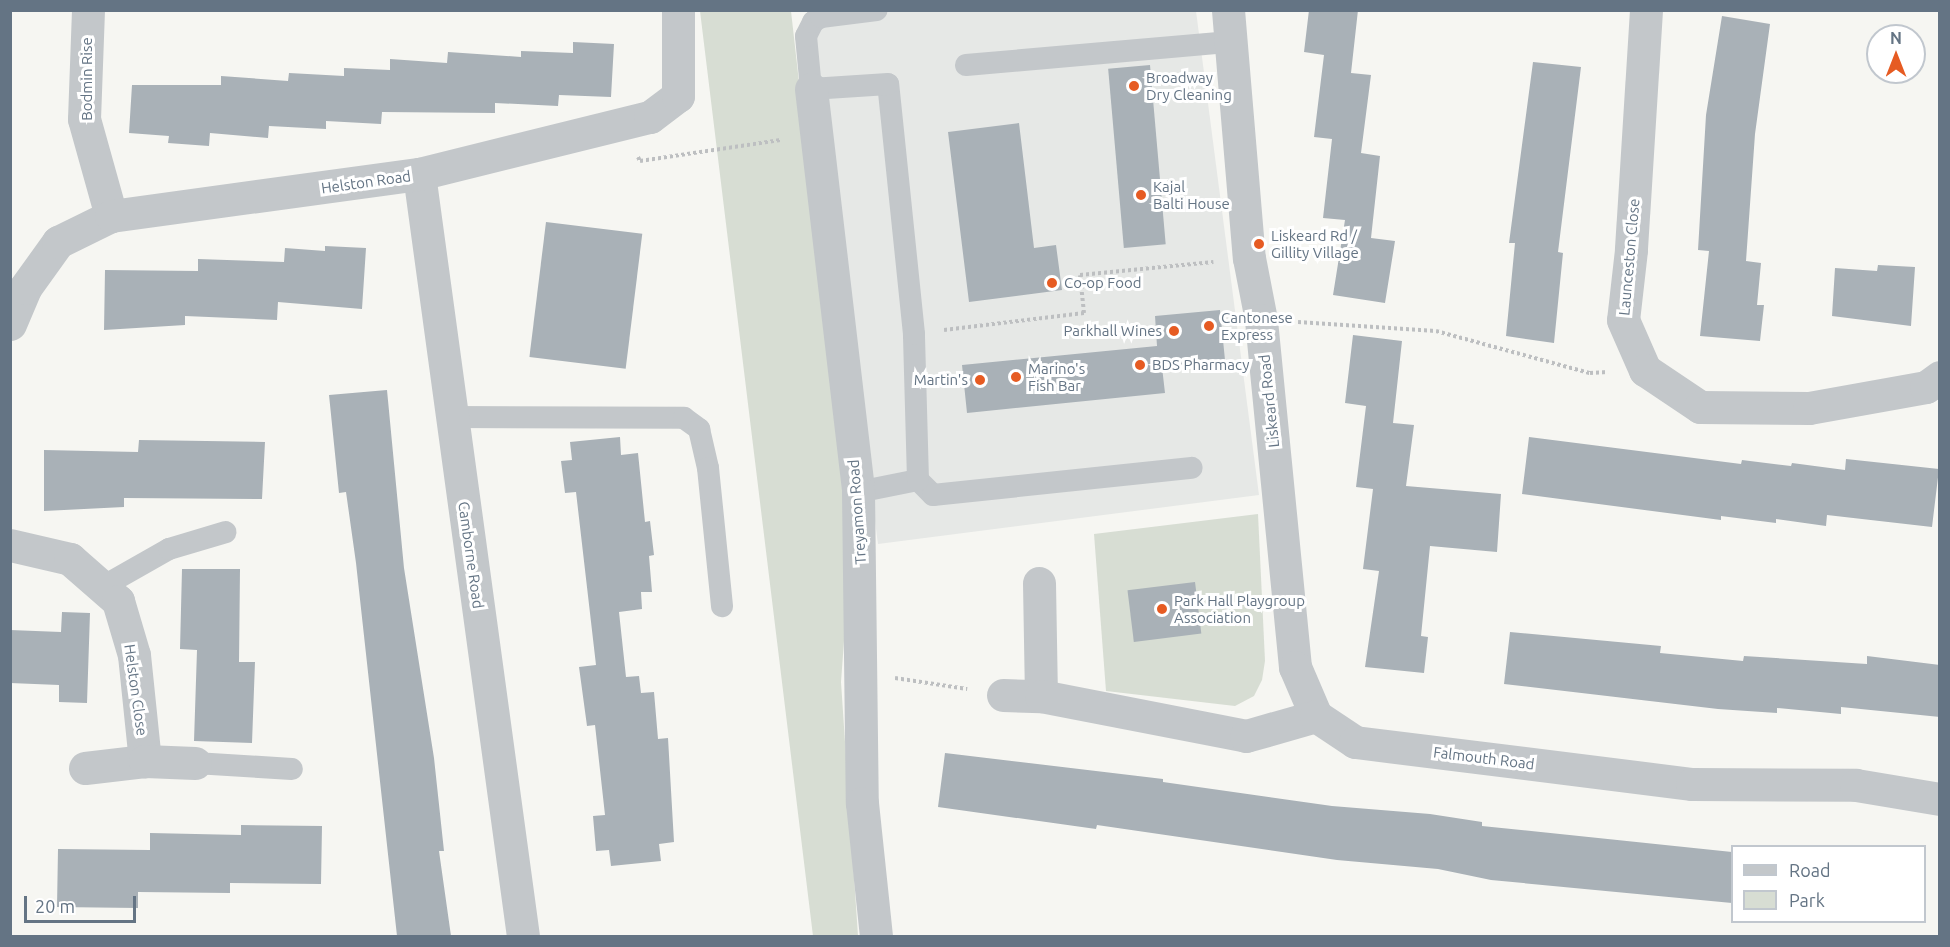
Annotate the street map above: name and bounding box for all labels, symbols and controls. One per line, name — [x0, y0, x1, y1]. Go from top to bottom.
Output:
north arrow — [1866, 24, 1926, 84]
text: N — [1890, 29, 1902, 47]
street label: Bodmin Rise — [78, 37, 96, 121]
place label: Broadway Dry Cleaning — [1146, 68, 1232, 103]
marker: Broadway Dry Cleaning — [1127, 79, 1141, 93]
street label: Helston Road — [320, 167, 412, 197]
place label: Kajal Balti House — [1153, 177, 1230, 212]
marker: Kajal Balti House — [1134, 188, 1148, 202]
street label: Launceston Close — [1615, 198, 1643, 316]
place label: Liskeard Rd / Gillity Village — [1271, 226, 1359, 261]
marker: Liskeard Rd / Gillity Village — [1252, 237, 1266, 251]
place label: Co-op Food — [1064, 274, 1142, 292]
marker: Co-op Food — [1045, 276, 1059, 290]
place label: Cantonese Express — [1221, 308, 1293, 343]
marker: Cantonese Express — [1202, 319, 1216, 333]
place label: Parkhall Wines — [1063, 322, 1162, 340]
marker: Parkhall Wines — [1167, 324, 1181, 338]
street label: Liskeard Road — [1255, 354, 1283, 448]
place label: BDS Pharmacy — [1152, 356, 1249, 374]
marker: BDS Pharmacy — [1133, 358, 1147, 372]
place label: Marino's Fish Bar — [1028, 359, 1085, 394]
marker: Marino's Fish Bar — [1009, 370, 1023, 384]
place label: Martin's — [914, 371, 968, 389]
marker: Martin's — [973, 373, 987, 387]
street label: Treyamon Road — [844, 459, 870, 565]
street label: Camborne Road — [455, 500, 487, 610]
place label: Park Hall Playgroup Association — [1174, 591, 1305, 626]
marker: Park Hall Playgroup Association — [1155, 602, 1169, 616]
street label: Helston Close — [121, 643, 151, 737]
street label: Falmouth Road — [1432, 743, 1536, 773]
legend — [1731, 845, 1926, 923]
text: Road — [1789, 860, 1831, 880]
scale bar — [27, 884, 140, 922]
text: Park — [1789, 890, 1825, 910]
text: 20 m — [35, 896, 75, 916]

